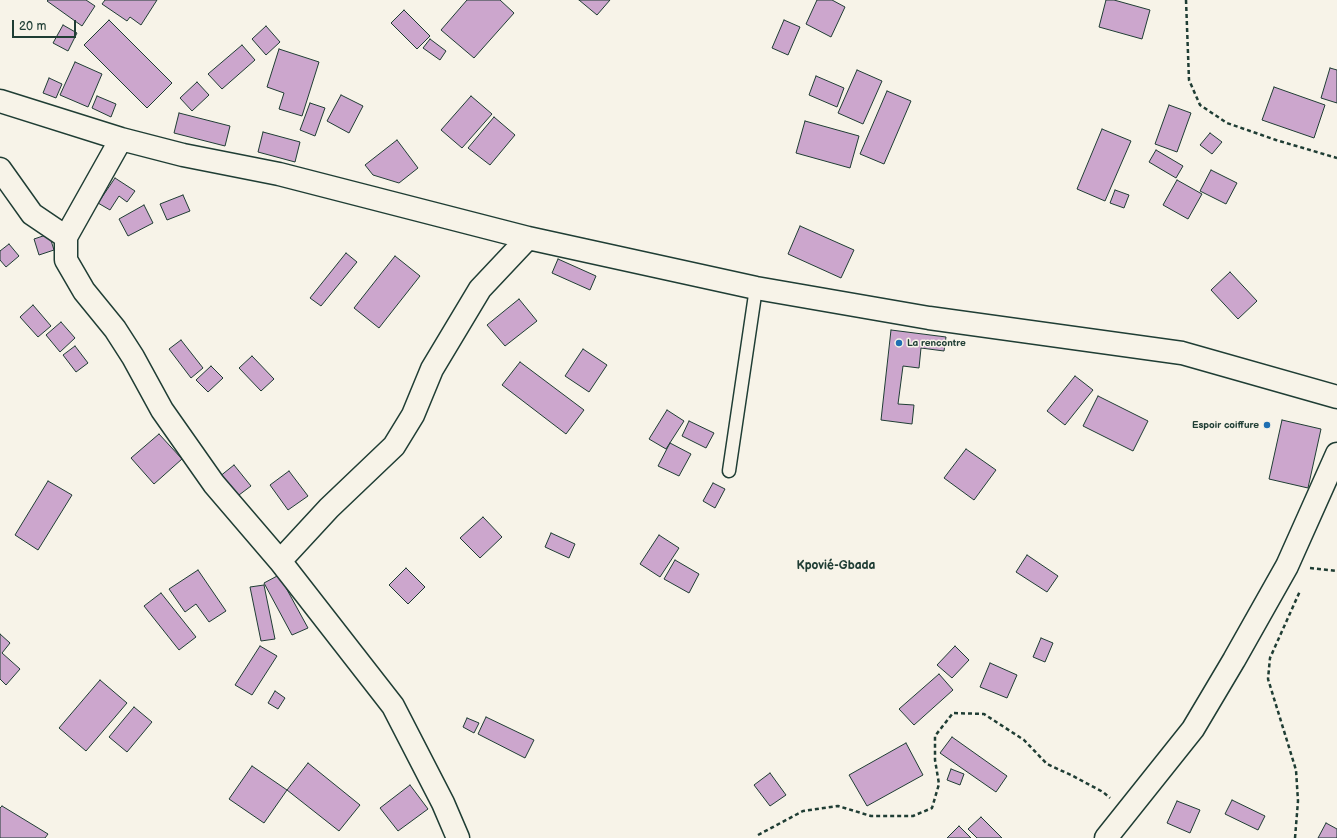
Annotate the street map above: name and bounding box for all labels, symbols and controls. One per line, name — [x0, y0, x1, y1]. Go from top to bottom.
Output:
scale bar — [14, 12, 78, 38]
text: 20 m — [19, 19, 46, 34]
place label: La rencontre — [907, 337, 966, 349]
marker: La rencontre — [894, 338, 904, 348]
place label: Espoir coiffure — [1192, 419, 1259, 431]
marker: Espoir coiffure — [1262, 420, 1272, 430]
district label: Kpovié-Gbada — [796, 559, 876, 573]

